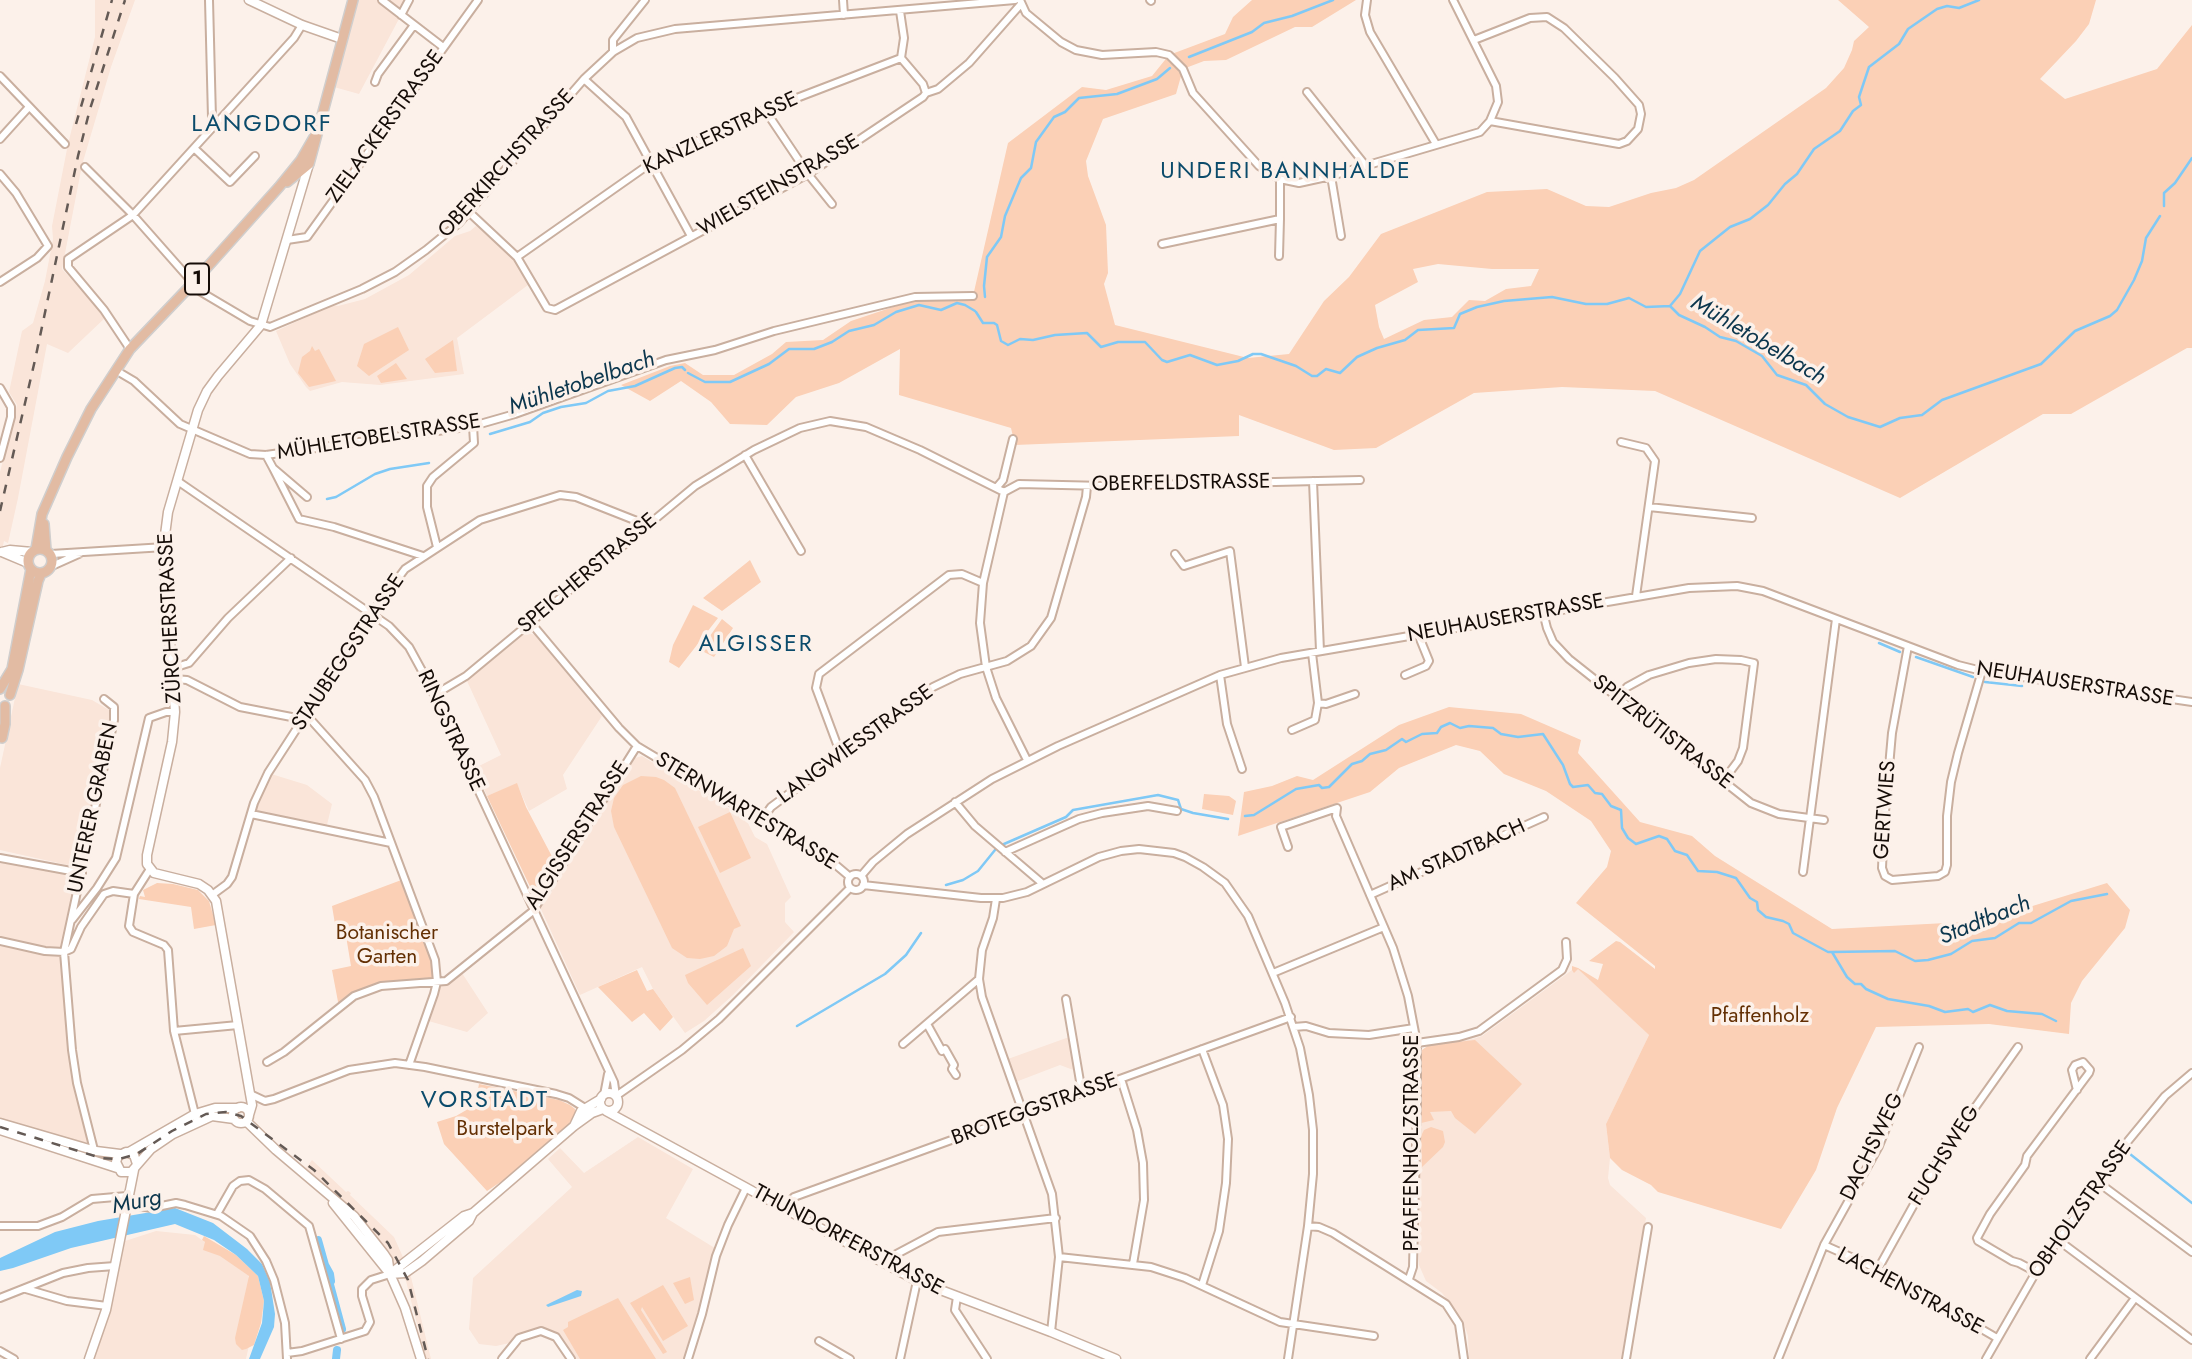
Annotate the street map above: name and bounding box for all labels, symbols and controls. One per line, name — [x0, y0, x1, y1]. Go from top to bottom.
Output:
street label: ZIELACKERSTRASSE — [322, 46, 450, 208]
street label: OBERKIRCHSTRASSE — [434, 85, 580, 243]
street label: KANZLERSTRASSE — [640, 87, 802, 181]
district label: LANGDORF — [192, 111, 332, 139]
street label: WIELSTEINSTRASSE — [694, 129, 864, 243]
district label: UNDERI BANNHALDE — [1162, 158, 1410, 186]
road number: 1 — [185, 264, 209, 294]
water label: Mühletobelbach — [1685, 290, 1831, 392]
water label: Mühletobelbach — [505, 346, 659, 422]
street label: MÜHLETOBELSTRASSE — [275, 409, 483, 467]
street label: OBERFELDSTRASSE — [1091, 470, 1271, 498]
street label: SPEICHERSTRASSE — [513, 508, 663, 640]
street label: ZÜRCHERSTRASSE — [154, 532, 188, 704]
street label: STAUBEGGSTRASSE — [287, 570, 411, 736]
street label: NEUHAUSERSTRASSE — [1406, 589, 1606, 649]
district label: ALGISSER — [699, 631, 813, 659]
street label: NEUHAUSERSTRASSE — [1975, 657, 2175, 713]
street label: RINGSTRASSE — [411, 666, 489, 796]
street label: SPITZRÜTISTRASSE — [1587, 670, 1737, 796]
street label: LANGWIESSTRASSE — [773, 680, 939, 810]
street label: UNTERER GRABEN — [64, 721, 124, 895]
street label: STERNWARTESTRASSE — [650, 748, 842, 876]
street label: ALGISSERSTRASSE — [521, 757, 635, 915]
street label: GERTWIES — [1870, 760, 1902, 860]
street label: AM STADTBACH — [1384, 814, 1530, 898]
water label: Stadtbach — [1935, 890, 2035, 952]
park label: Botanischer Garten — [336, 921, 438, 971]
park label: Pfaffenholz — [1711, 1004, 1809, 1030]
street label: PFAFFENHOLZSTRASSE — [1400, 1034, 1426, 1252]
street label: BROTEGGSTRASSE — [949, 1068, 1121, 1152]
district label: VORSTADT — [422, 1087, 548, 1115]
street label: DACHSWEG — [1836, 1089, 1910, 1205]
street label: FUCHSWEG — [1904, 1101, 1986, 1211]
park label: Burstelpark — [456, 1117, 554, 1143]
street label: OBHOLZSTRASSE — [2024, 1136, 2138, 1284]
street label: THUNDORFERSTRASSE — [748, 1180, 948, 1302]
water label: Murg — [110, 1185, 164, 1221]
street label: LACHENSTRASSE — [1833, 1243, 1987, 1341]

